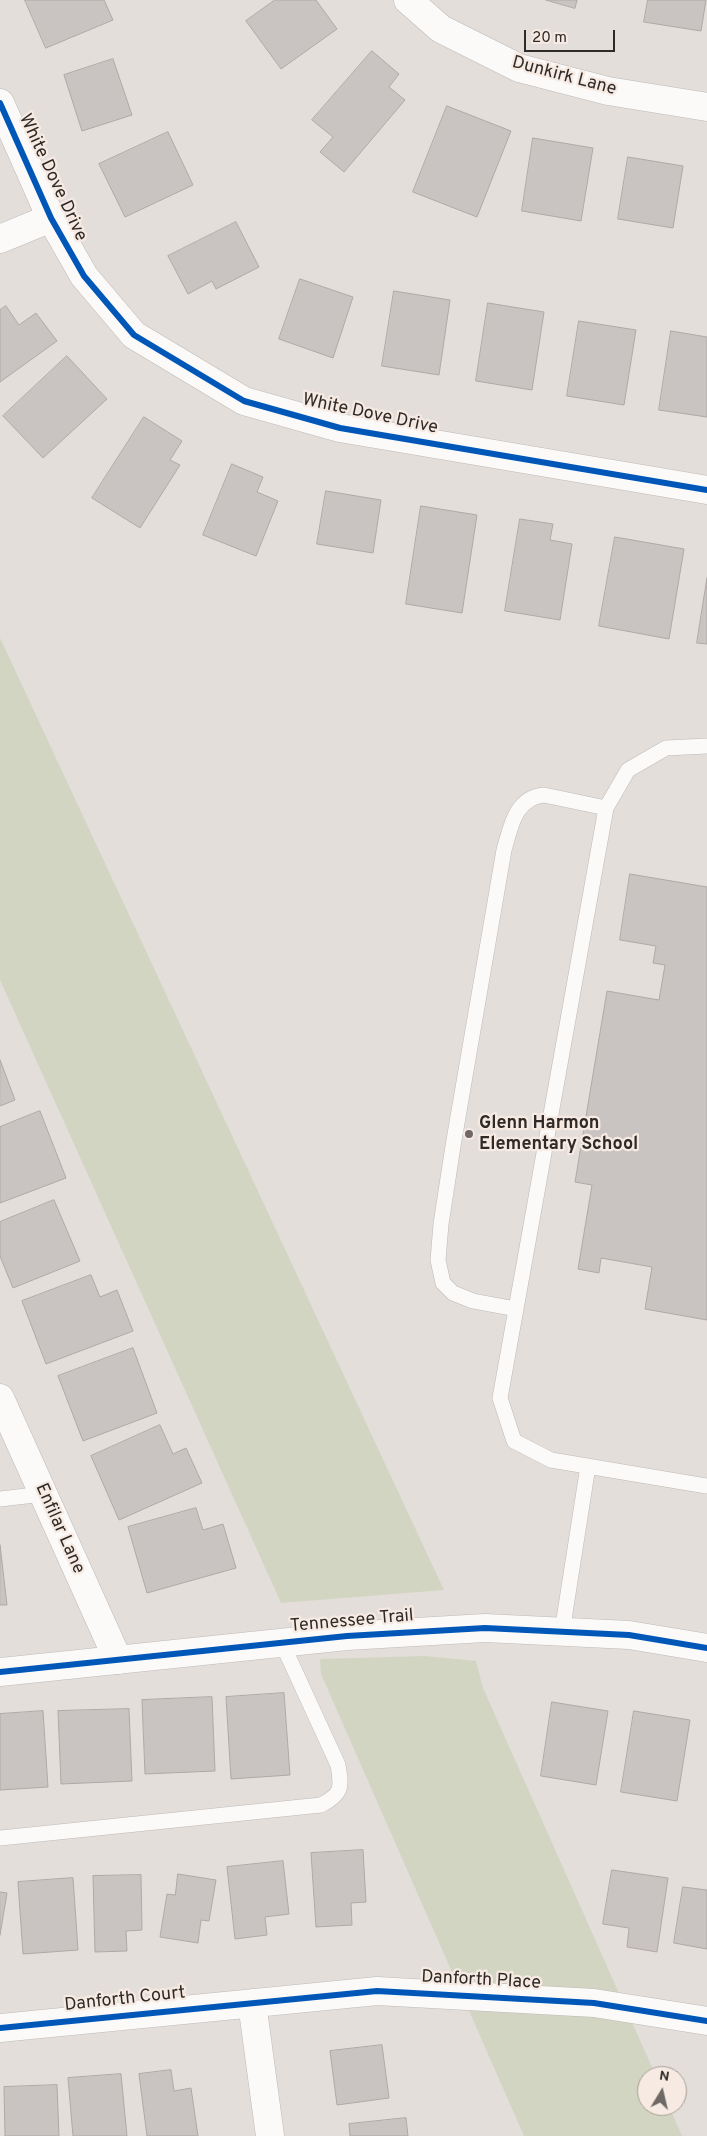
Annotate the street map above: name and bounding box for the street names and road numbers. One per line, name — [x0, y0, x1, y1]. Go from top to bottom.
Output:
street label: Dunkirk Lane — [509, 53, 619, 101]
street label: White Dove Drive — [13, 111, 91, 245]
street label: White Dove Drive — [300, 390, 440, 440]
street label: Enfilar Lane — [29, 1480, 89, 1578]
street label: Tennessee Trail — [289, 1606, 415, 1638]
street label: Danforth Place — [421, 1967, 541, 1995]
street label: Danforth Court — [63, 1983, 187, 2017]

